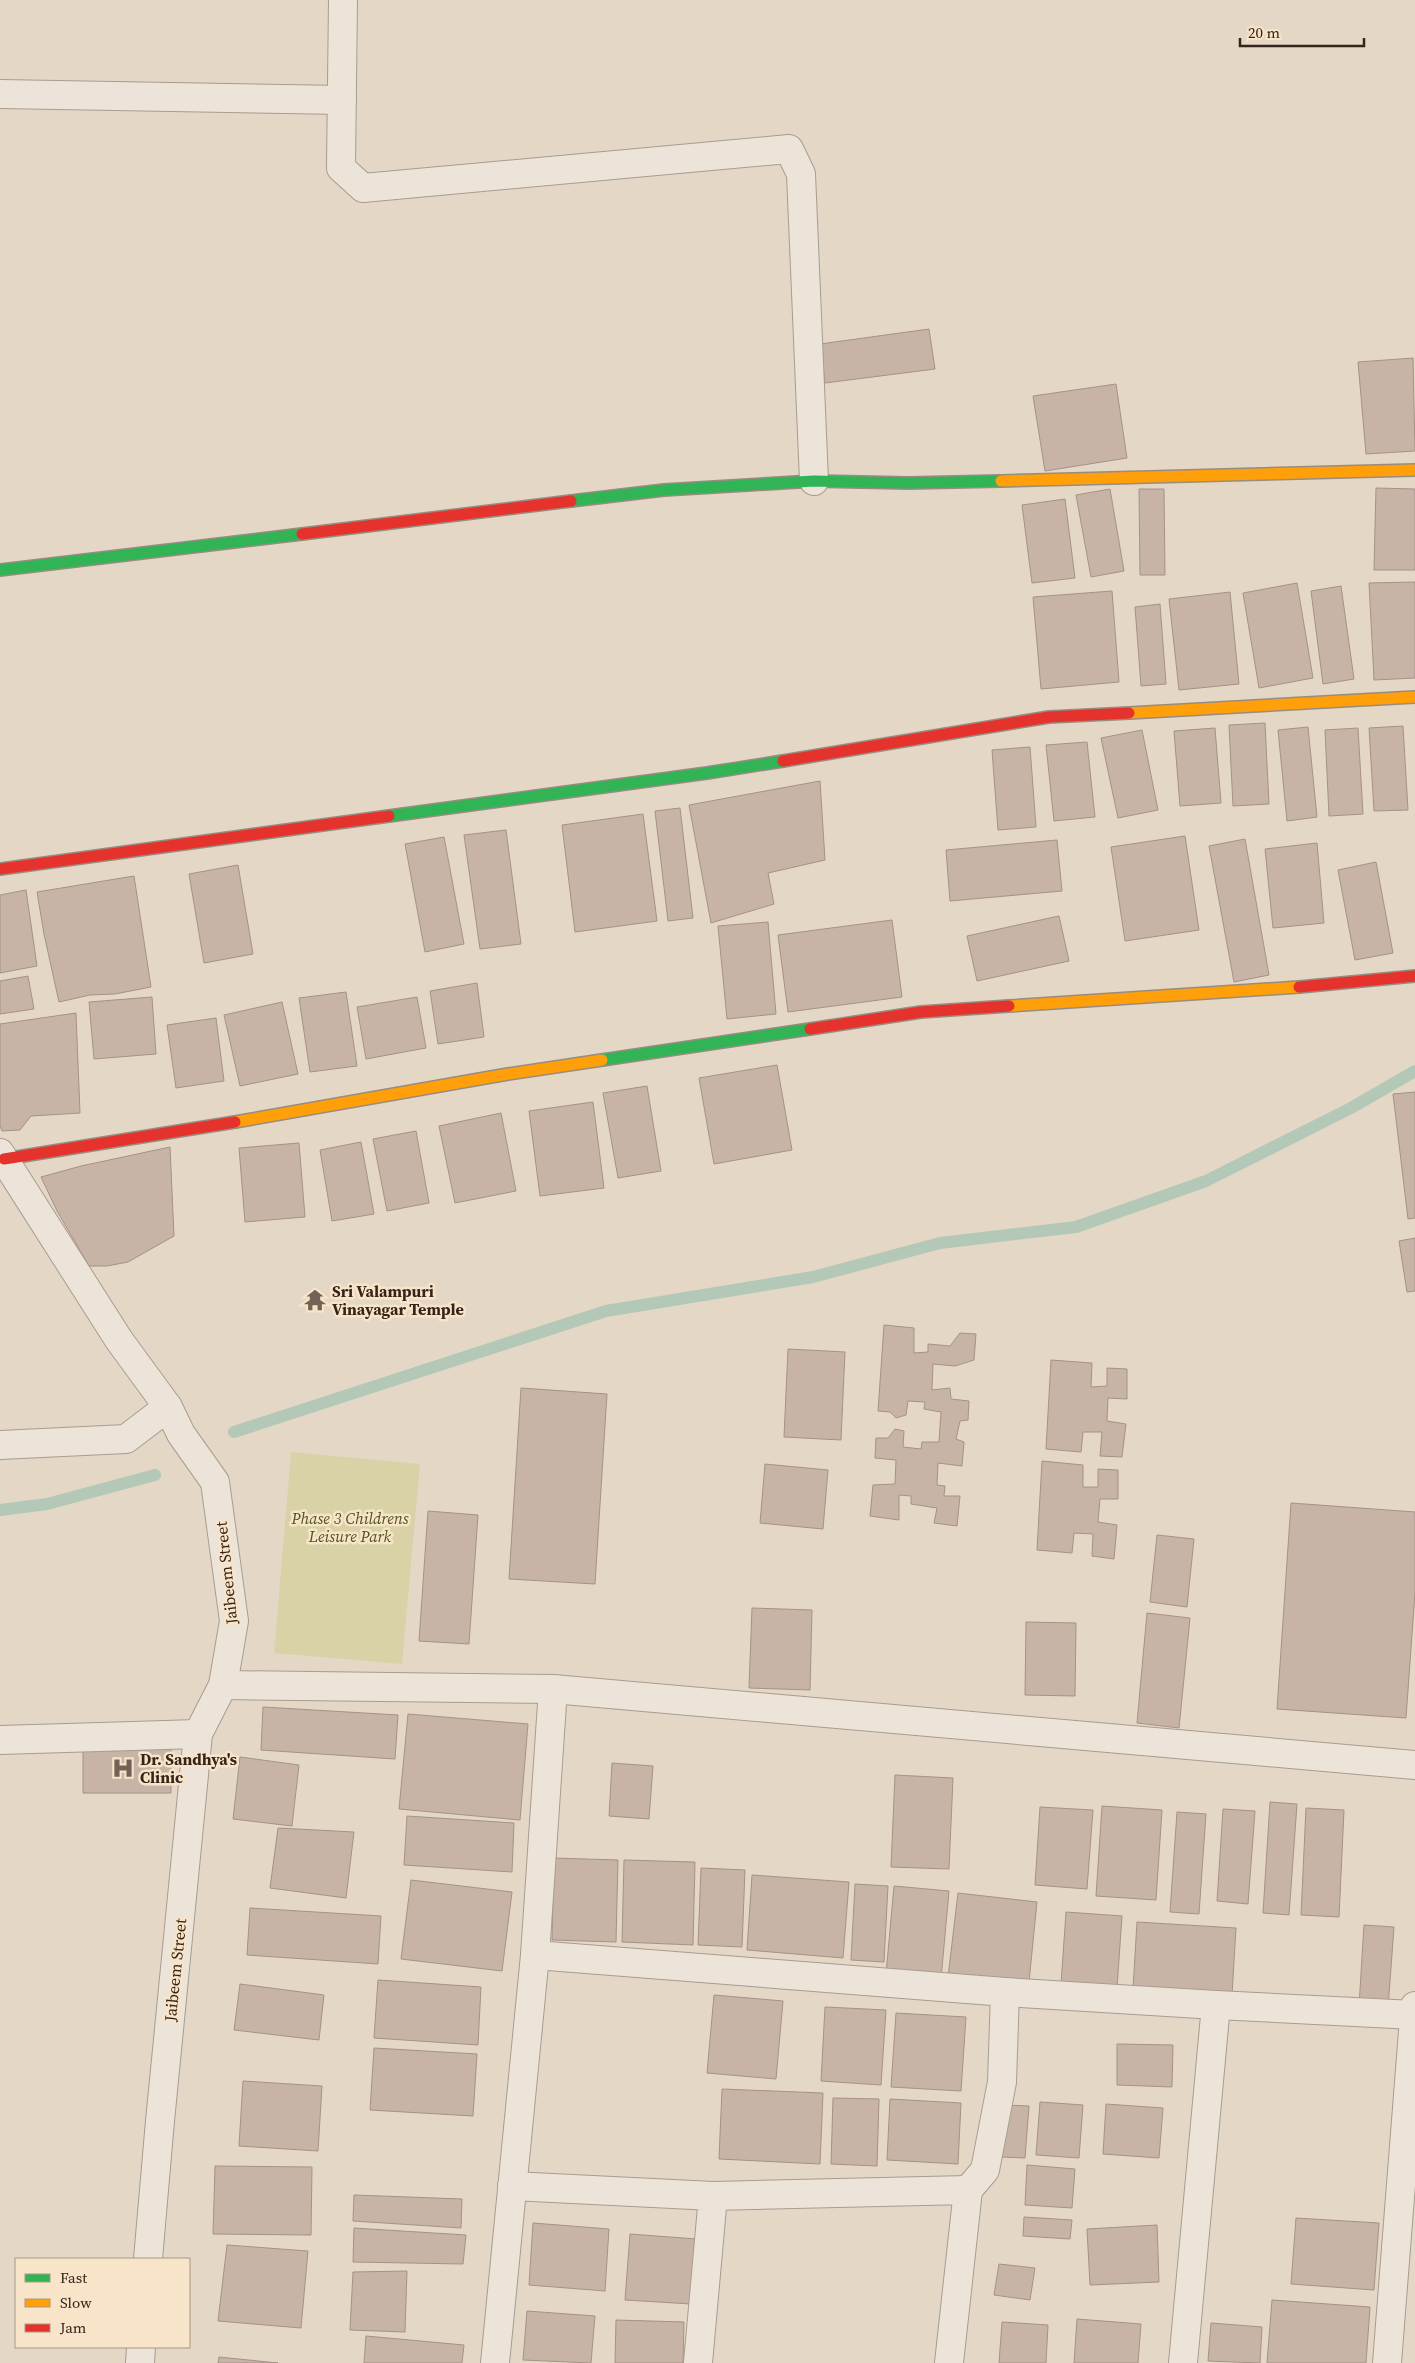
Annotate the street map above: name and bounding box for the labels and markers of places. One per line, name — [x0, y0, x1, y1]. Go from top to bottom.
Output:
place label: Sri Valampuri Vinayagar Temple — [332, 1280, 464, 1320]
temple icon: Sri Valampuri Vinayagar Temple — [302, 1287, 328, 1313]
place label: Dr. Sandhya's Clinic — [140, 1748, 237, 1788]
hospital icon: Dr. Sandhya's Clinic — [110, 1755, 136, 1781]

